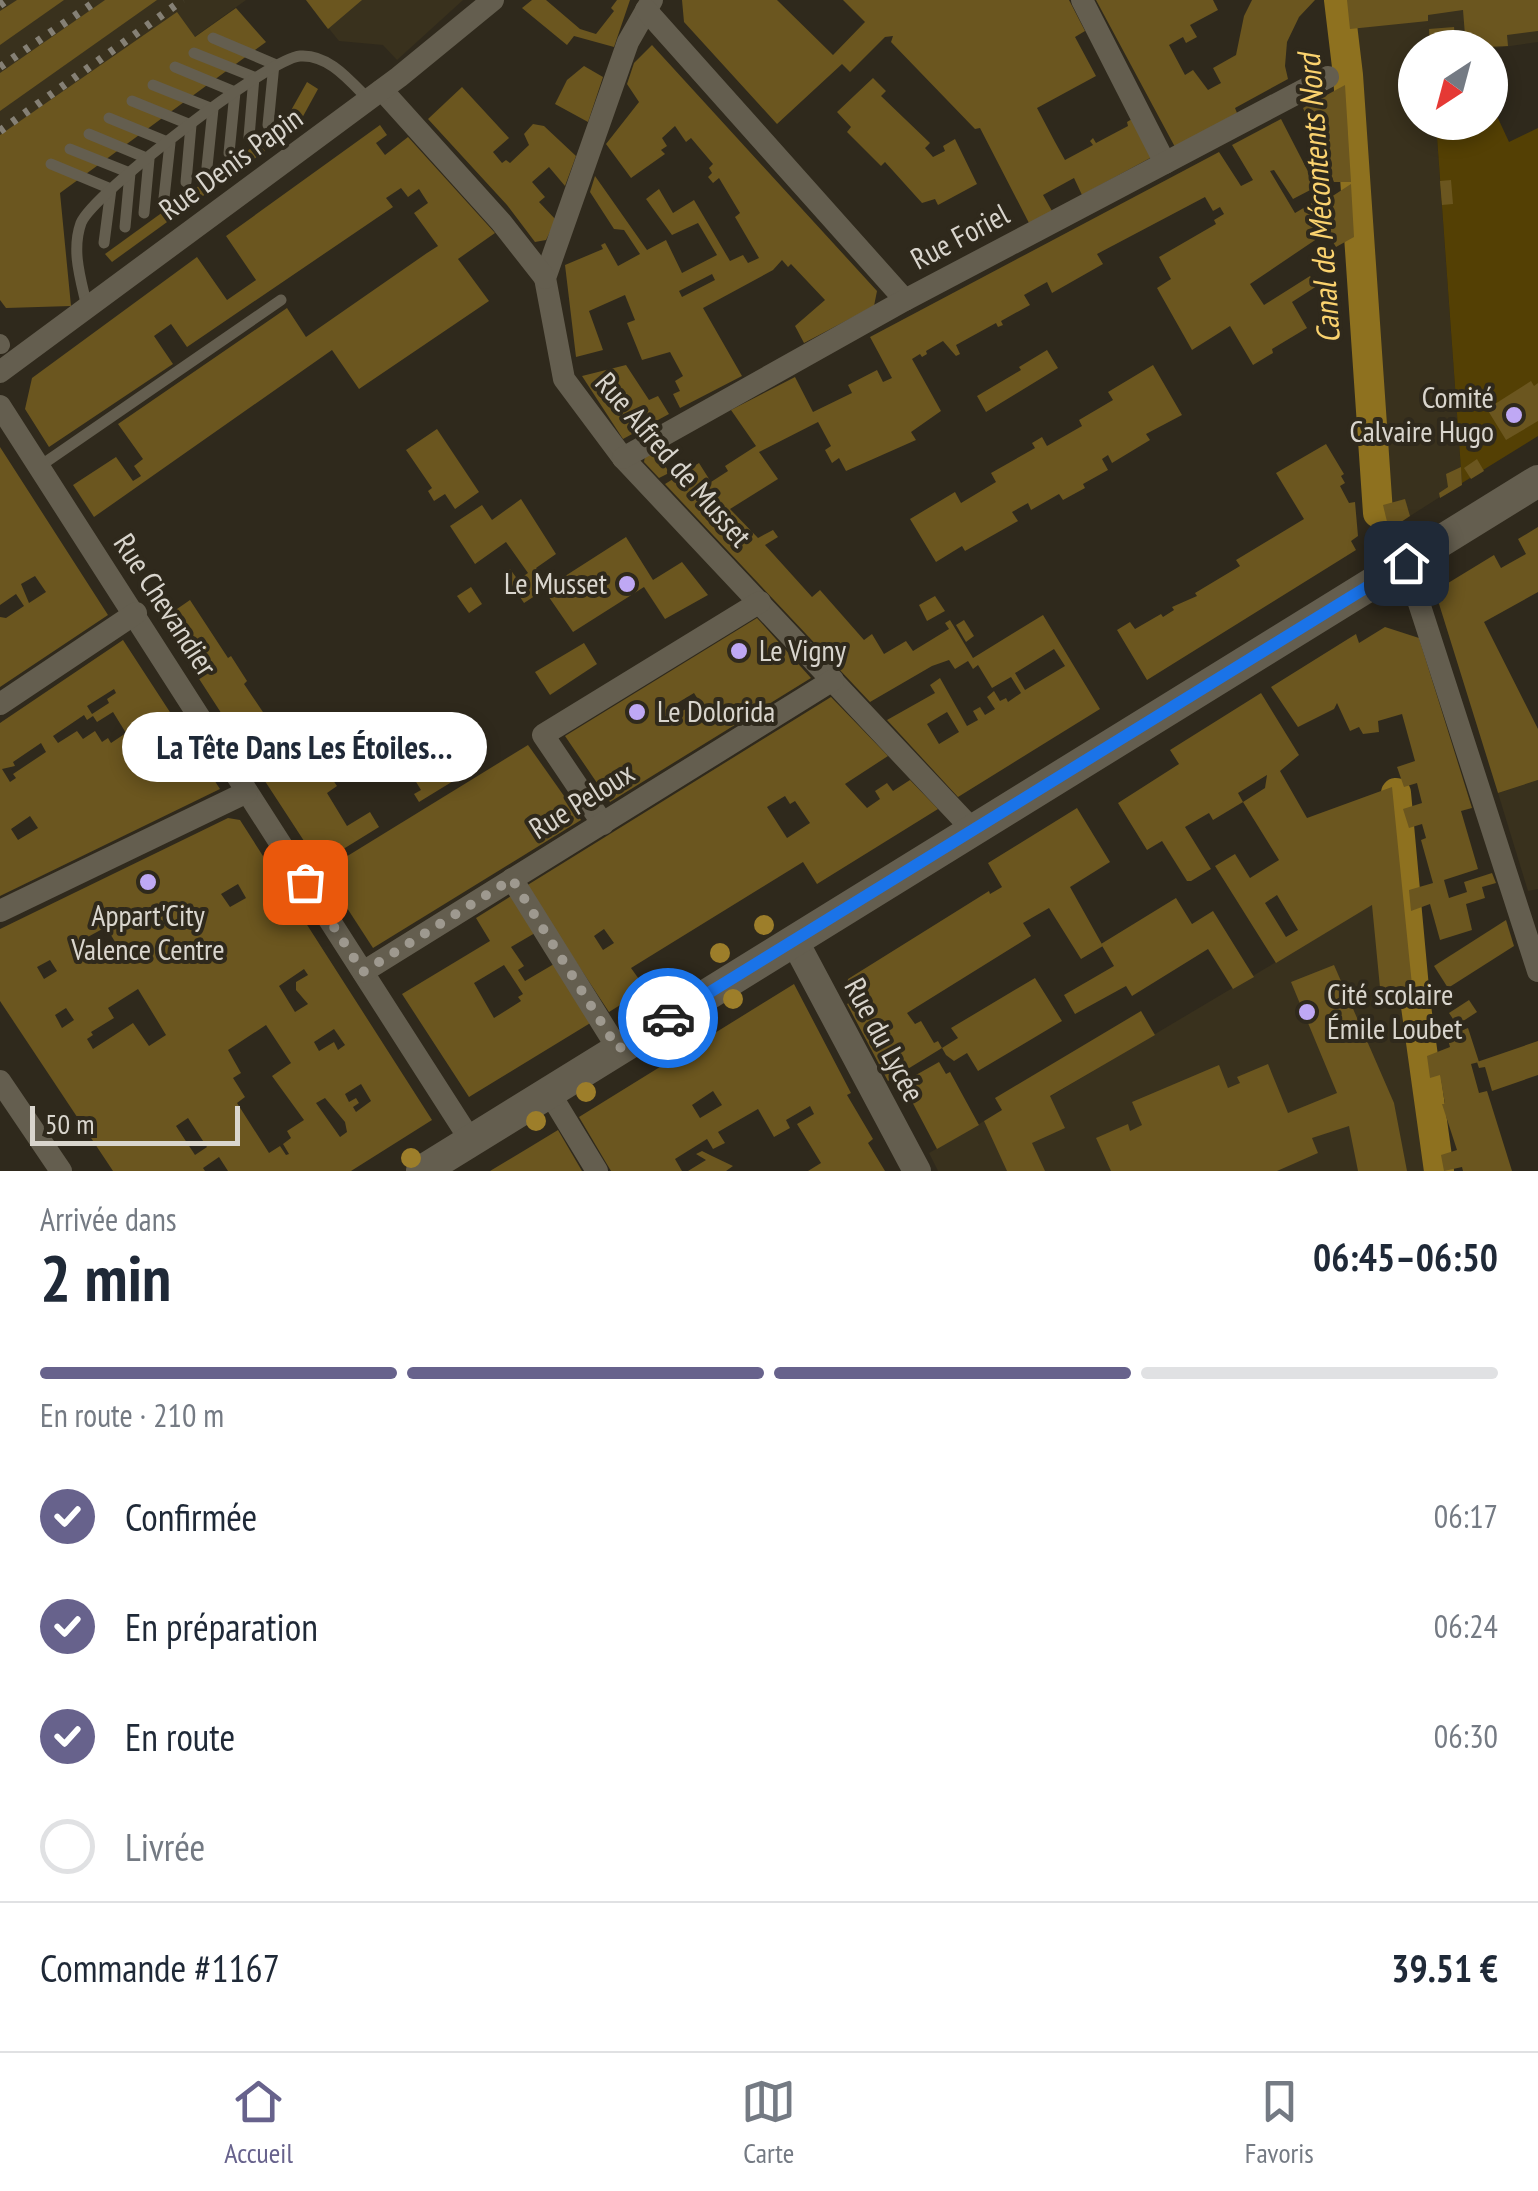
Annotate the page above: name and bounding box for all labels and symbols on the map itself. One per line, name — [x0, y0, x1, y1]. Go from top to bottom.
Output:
north arrow — [1398, 30, 1508, 140]
water label: Canal de Mécontents Nord — [1287, 49, 1349, 345]
street label: Rue Denis Papin — [151, 98, 310, 228]
street label: Rue Foriel — [904, 194, 1015, 278]
street label: Rue Alfred de Musset — [588, 364, 761, 555]
place label: Comité Calvaire Hugo — [1350, 377, 1494, 450]
marker: Comité Calvaire Hugo — [1503, 404, 1525, 426]
pin — [1364, 521, 1449, 606]
street label: Rue Chevandier — [106, 526, 227, 683]
place label: Le Musset — [504, 563, 608, 602]
marker: Le Musset — [616, 573, 638, 595]
place label: Le Vigny — [759, 630, 847, 669]
marker: Le Vigny — [728, 640, 750, 662]
place label: Le Dolorida — [657, 691, 775, 730]
marker: Le Dolorida — [626, 701, 648, 723]
callout: La Tête Dans Les Étoiles… — [122, 712, 488, 782]
street label: Rue Peloux — [521, 752, 641, 847]
pin — [263, 840, 348, 925]
marker: Appart'City Valence Centre — [137, 871, 159, 893]
place label: Appart'City Valence Centre — [70, 895, 225, 968]
courier — [618, 968, 718, 1068]
street label: Rue du Lycée — [836, 971, 934, 1108]
place label: Cité scolaire Émile Loubet — [1327, 974, 1463, 1047]
marker: Cité scolaire Émile Loubet — [1296, 1001, 1318, 1023]
scale bar — [30, 1101, 240, 1146]

